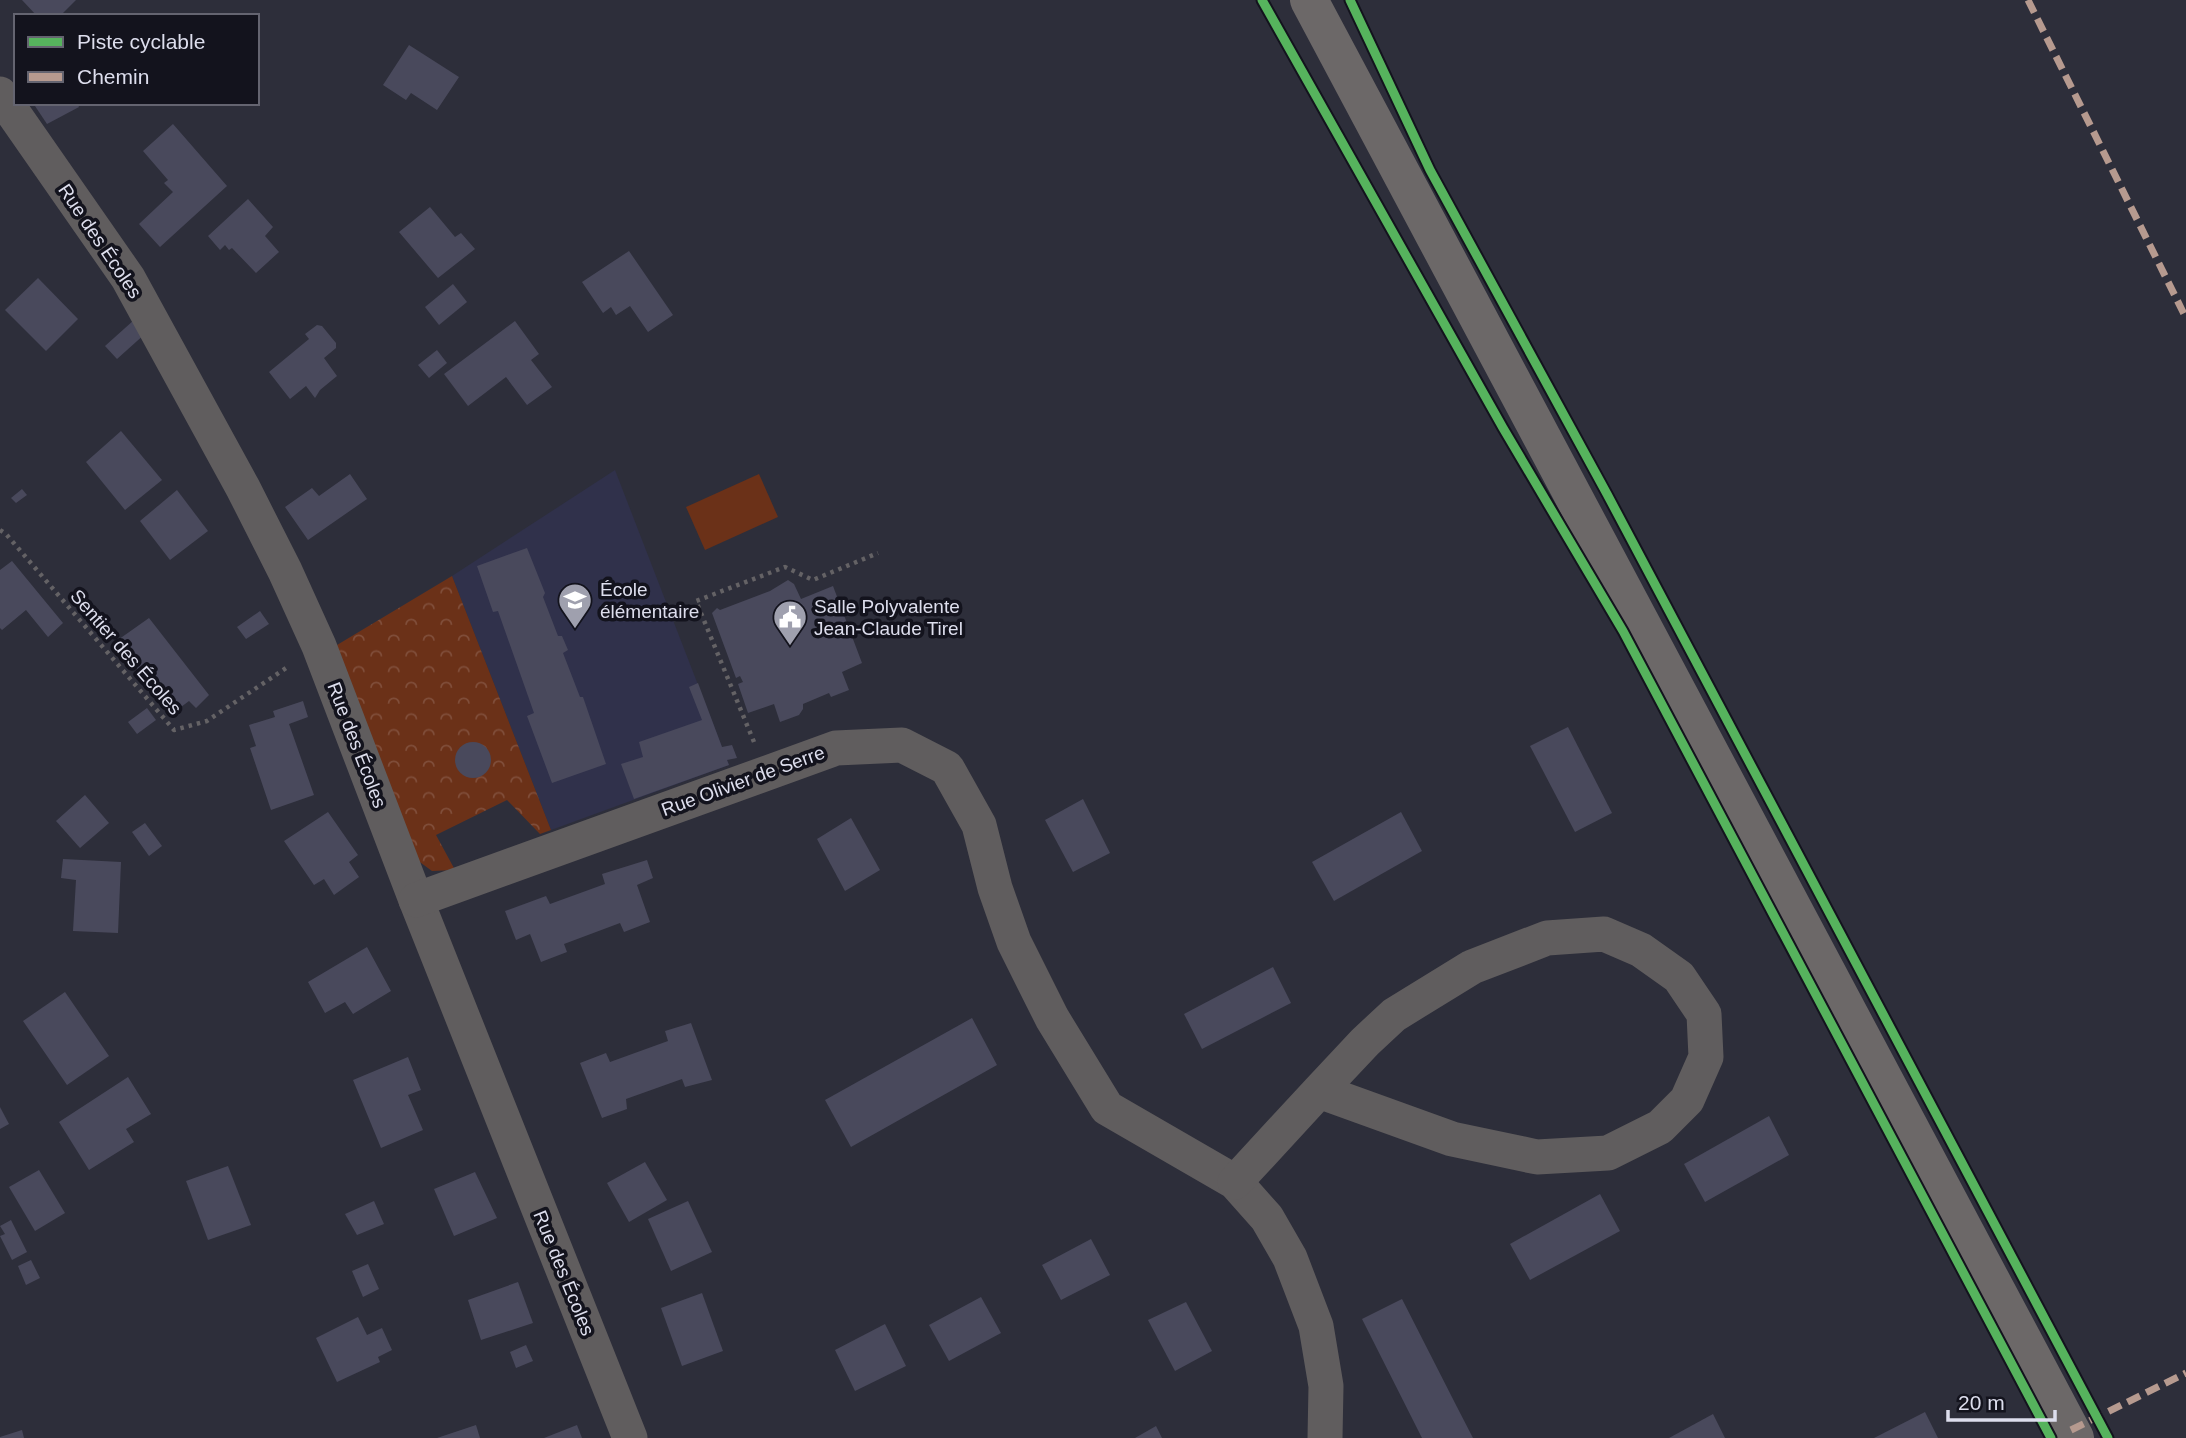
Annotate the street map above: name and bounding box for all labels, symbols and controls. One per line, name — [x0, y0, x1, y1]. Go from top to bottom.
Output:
legend — [14, 14, 259, 105]
text: Piste cyclable — [77, 30, 205, 53]
text: Chemin — [77, 65, 149, 88]
street label: Rue des Écoles — [54, 180, 146, 302]
place label: École élémentaire — [600, 579, 699, 622]
school or university icon: École élémentaire — [556, 581, 594, 630]
street label: Sentier des Écoles — [66, 585, 186, 719]
place label: Salle Polyvalente Jean-Claude Tirel — [814, 596, 963, 639]
public building icon: Salle Polyvalente Jean-Claude Tirel — [771, 598, 809, 647]
street label: Rue des Écoles — [323, 679, 391, 811]
street label: Rue Olivier de Serre — [659, 742, 827, 820]
street label: Rue des Écoles — [529, 1207, 599, 1339]
scale bar — [1948, 1378, 2055, 1422]
text: 20 m — [1958, 1391, 2005, 1414]

